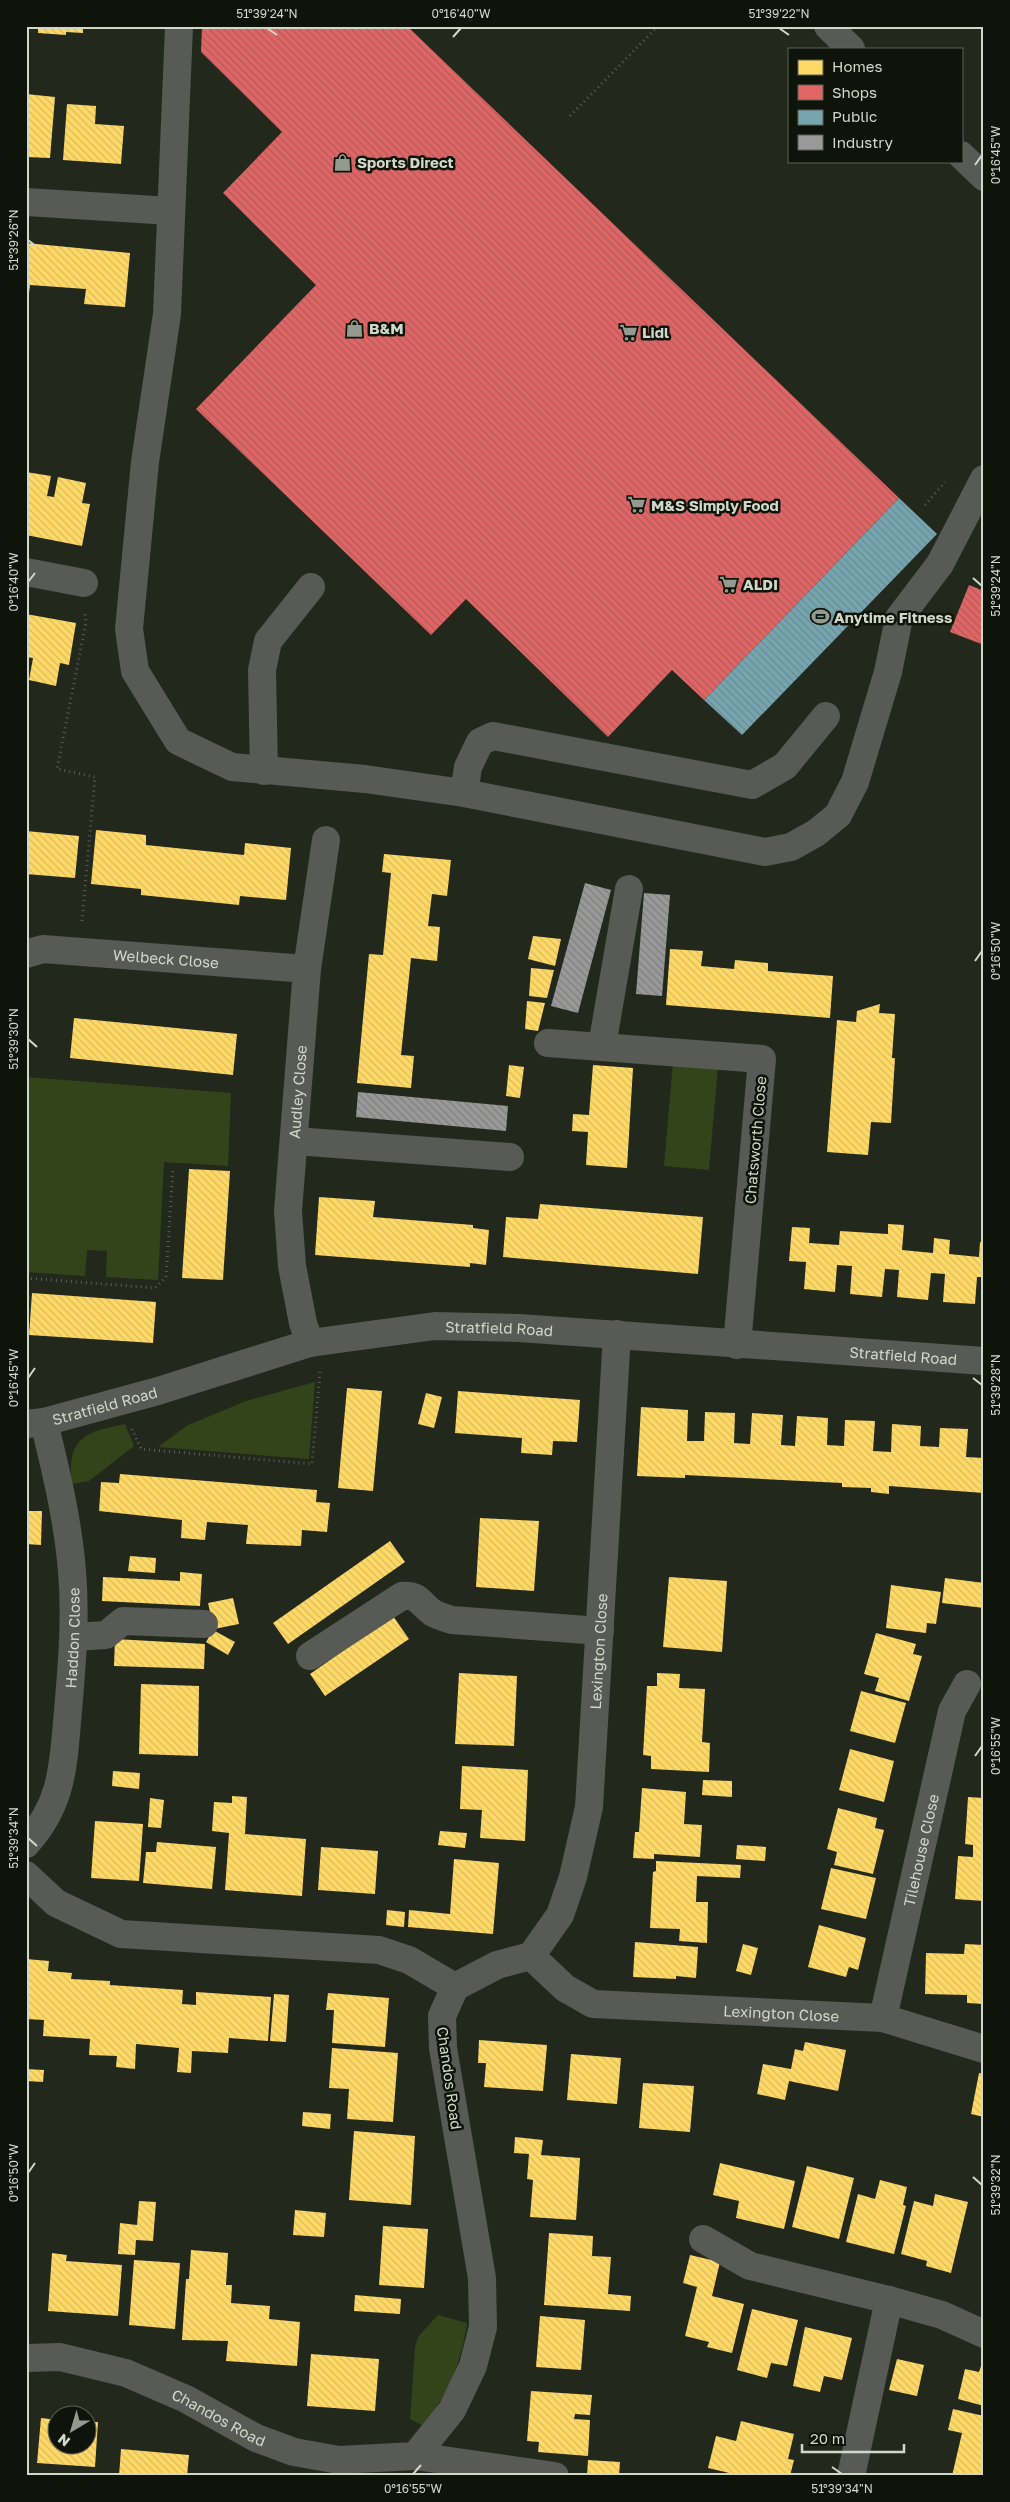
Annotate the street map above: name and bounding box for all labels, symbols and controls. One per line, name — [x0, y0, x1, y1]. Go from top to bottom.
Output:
text: 51°39'24"N — [236, 6, 298, 21]
text: 0°16'40"W — [431, 6, 491, 21]
text: 51°39'22"N — [748, 6, 810, 21]
legend — [788, 48, 962, 162]
text: Homes — [832, 57, 882, 75]
text: Shops — [832, 83, 877, 101]
text: Public — [832, 107, 877, 125]
text: 0°16'45"W — [988, 125, 1003, 184]
text: Industry — [832, 133, 893, 151]
shop icon: Sports Direct — [333, 152, 353, 172]
place label: Sports Direct — [357, 153, 454, 171]
text: 51°39'26"N — [6, 209, 21, 271]
shop icon: B&M — [345, 318, 365, 338]
place label: B&M — [369, 319, 404, 337]
supermarket icon: Lidl — [618, 322, 638, 342]
place label: Lidl — [642, 323, 669, 341]
supermarket icon: M&S Simply Food — [627, 495, 647, 515]
place label: M&S Simply Food — [651, 496, 779, 514]
text: 0°16'40"W — [6, 552, 21, 612]
text: 51°39'24"N — [988, 555, 1003, 617]
supermarket icon: ALDI — [719, 574, 739, 594]
place label: ALDI — [743, 575, 778, 593]
sports icon: Anytime Fitness — [810, 607, 830, 627]
place label: Anytime Fitness — [834, 608, 952, 626]
text: 0°16'50"W — [988, 921, 1003, 980]
street label: Welbeck Close — [112, 945, 220, 971]
text: 51°39'30"N — [6, 1008, 21, 1070]
street label: Audley Close — [285, 1044, 310, 1139]
street label: Chatsworth Close — [740, 1075, 770, 1205]
street label: Stratfield Road — [445, 1317, 554, 1339]
street label: Stratfield Road — [849, 1342, 958, 1368]
text: 0°16'45"W — [6, 1348, 21, 1407]
text: 51°39'28"N — [988, 1354, 1003, 1416]
street label: Stratfield Road — [50, 1383, 159, 1428]
street label: Haddon Close — [61, 1587, 83, 1689]
street label: Lexington Close — [586, 1593, 611, 1710]
text: 0°16'55"W — [988, 1716, 1003, 1775]
street label: Tilehouse Close — [899, 1792, 942, 1908]
text: 51°39'34"N — [6, 1807, 21, 1869]
street label: Lexington Close — [723, 2001, 840, 2025]
street label: Chandos Road — [434, 2025, 466, 2131]
text: 0°16'50"W — [6, 2143, 21, 2202]
text: 51°39'32"N — [988, 2154, 1003, 2216]
street label: Chandos Road — [169, 2385, 268, 2450]
north arrow — [48, 2404, 98, 2454]
scale bar — [802, 2422, 905, 2454]
text: 20 m — [810, 2429, 845, 2447]
text: N — [54, 2431, 73, 2451]
text: 0°16'55"W — [384, 2481, 443, 2496]
text: 51°39'34"N — [811, 2481, 873, 2496]

